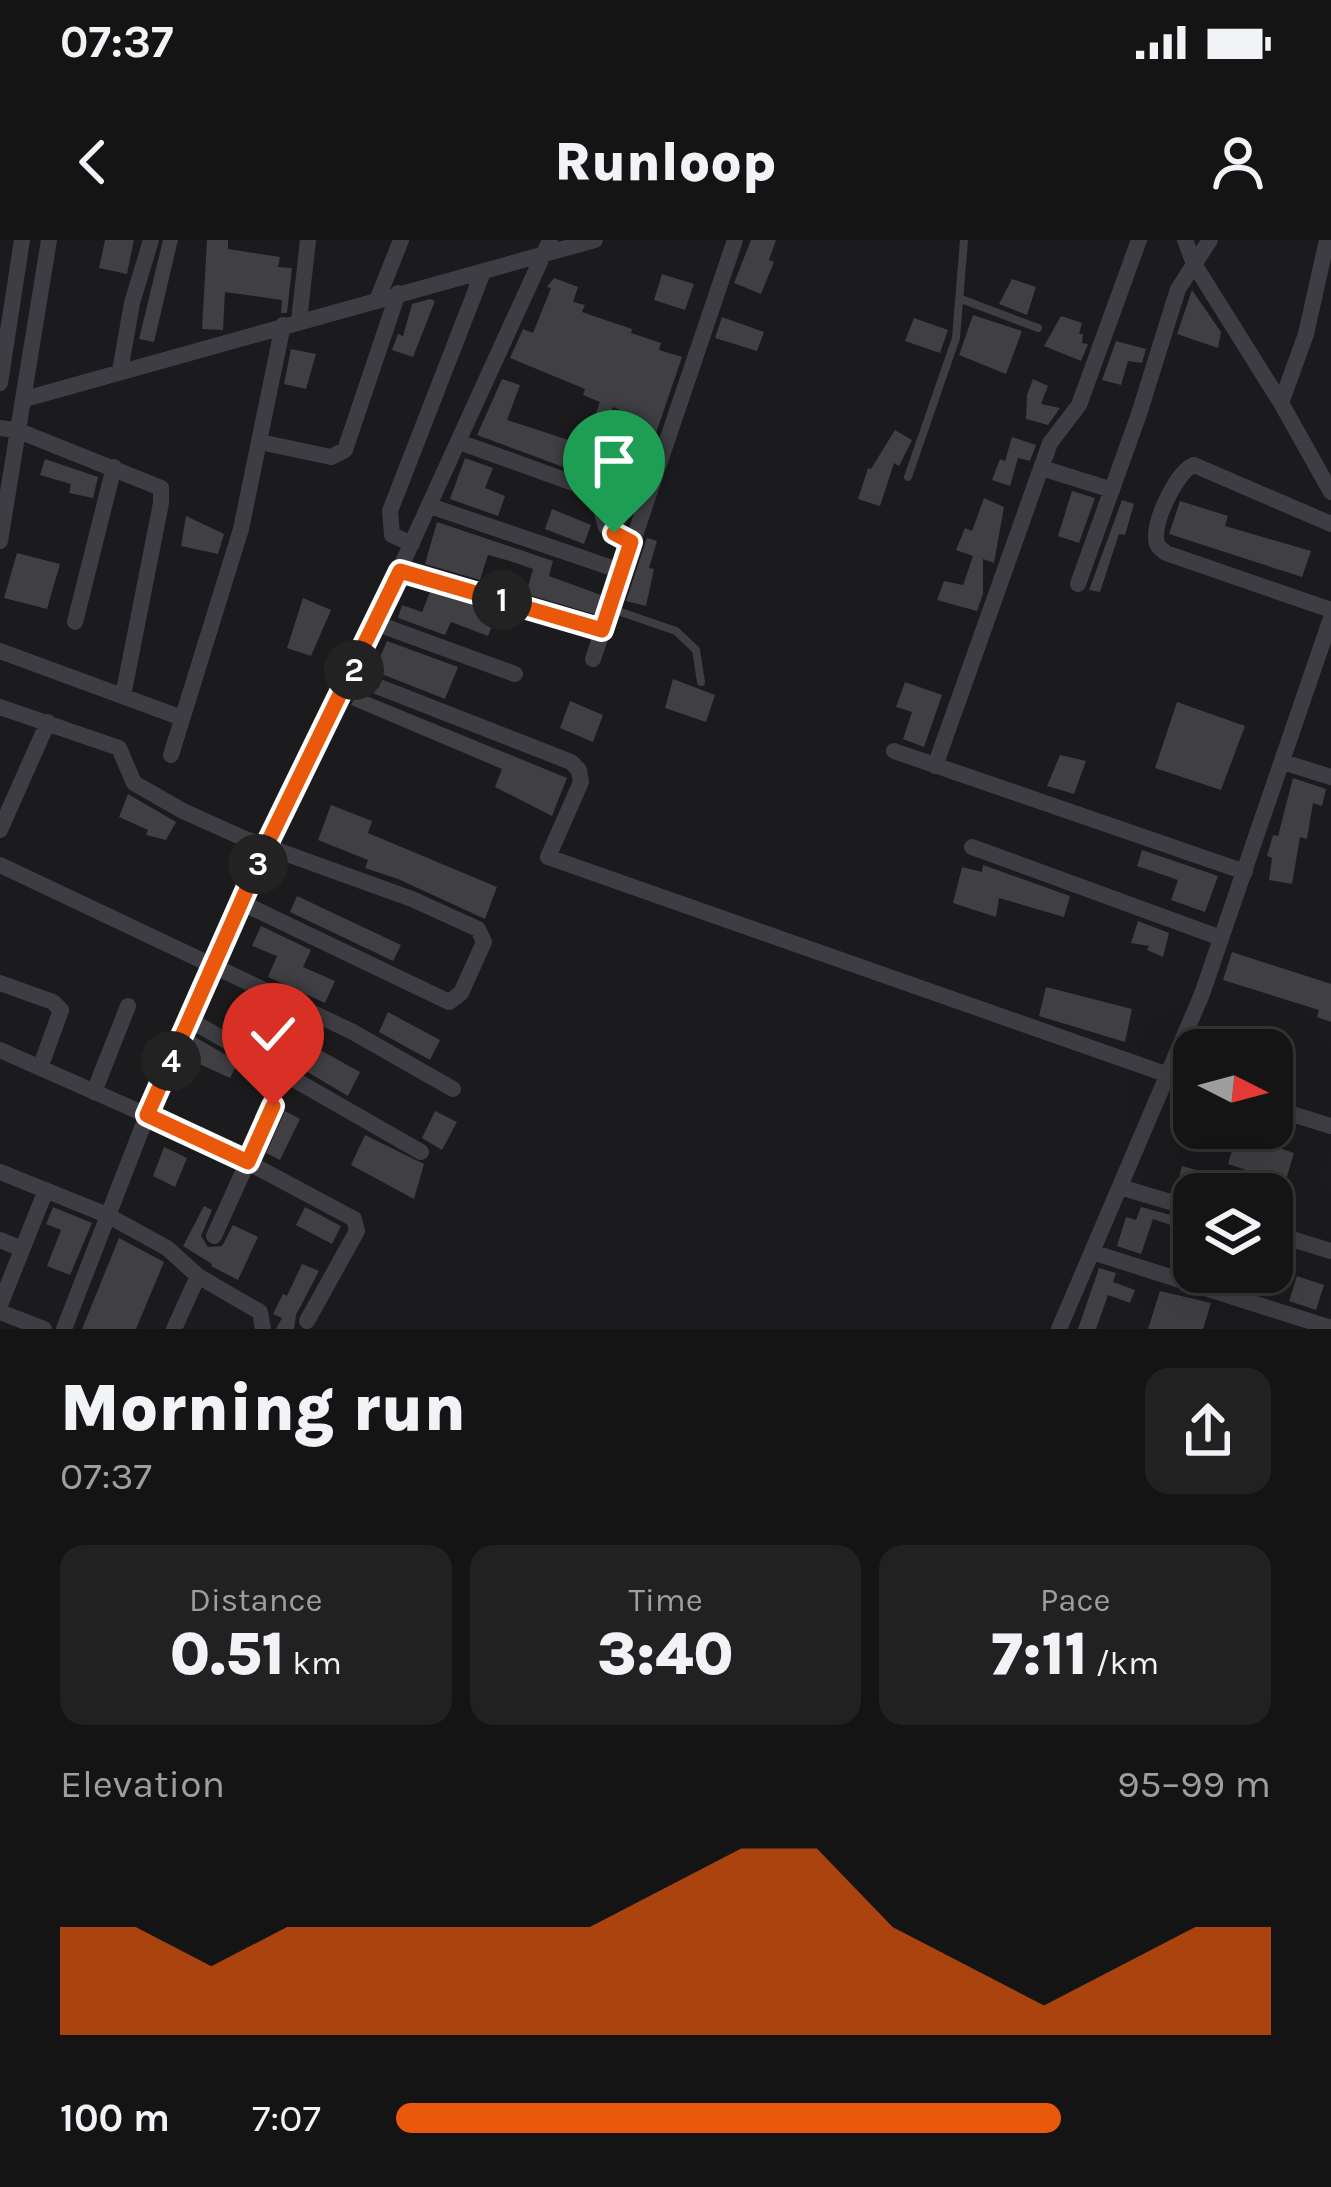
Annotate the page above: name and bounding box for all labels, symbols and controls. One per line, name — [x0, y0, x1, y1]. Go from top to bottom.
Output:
text: 07:37 — [60, 16, 173, 68]
icon: back — [60, 129, 126, 195]
icon: person — [1205, 129, 1271, 195]
text: Runloop — [555, 130, 776, 194]
pin — [563, 410, 665, 533]
icon: arrive — [581, 428, 647, 494]
pin: 1 — [472, 570, 532, 630]
text: 1 — [496, 581, 508, 619]
pin: 2 — [324, 640, 384, 700]
text: 2 — [344, 651, 364, 689]
pin: 3 — [228, 834, 288, 894]
text: 3 — [248, 845, 268, 883]
pin — [222, 983, 324, 1106]
icon: check — [240, 1001, 306, 1067]
north arrow — [1173, 1029, 1293, 1149]
map controls — [1173, 1029, 1293, 1293]
pin: 4 — [141, 1031, 201, 1091]
text: 4 — [161, 1042, 181, 1080]
button: layers — [1173, 1173, 1293, 1293]
button: share — [1145, 1368, 1271, 1494]
text: Morning run — [60, 1369, 466, 1447]
text: 07:37 — [60, 1453, 152, 1499]
text: Distance — [189, 1581, 323, 1619]
text: Time — [628, 1581, 703, 1619]
text: Pace — [1040, 1581, 1110, 1619]
text: 0.51 — [170, 1619, 285, 1689]
text: 3:40 — [597, 1619, 734, 1689]
text: 7:11 — [991, 1619, 1088, 1689]
text: km — [285, 1644, 342, 1682]
text: /km — [1088, 1644, 1159, 1682]
text: Elevation — [60, 1761, 225, 1807]
text: 95–99 m — [1117, 1761, 1271, 1807]
text: 100 m — [60, 2095, 170, 2141]
text: 7:07 — [252, 2095, 321, 2141]

